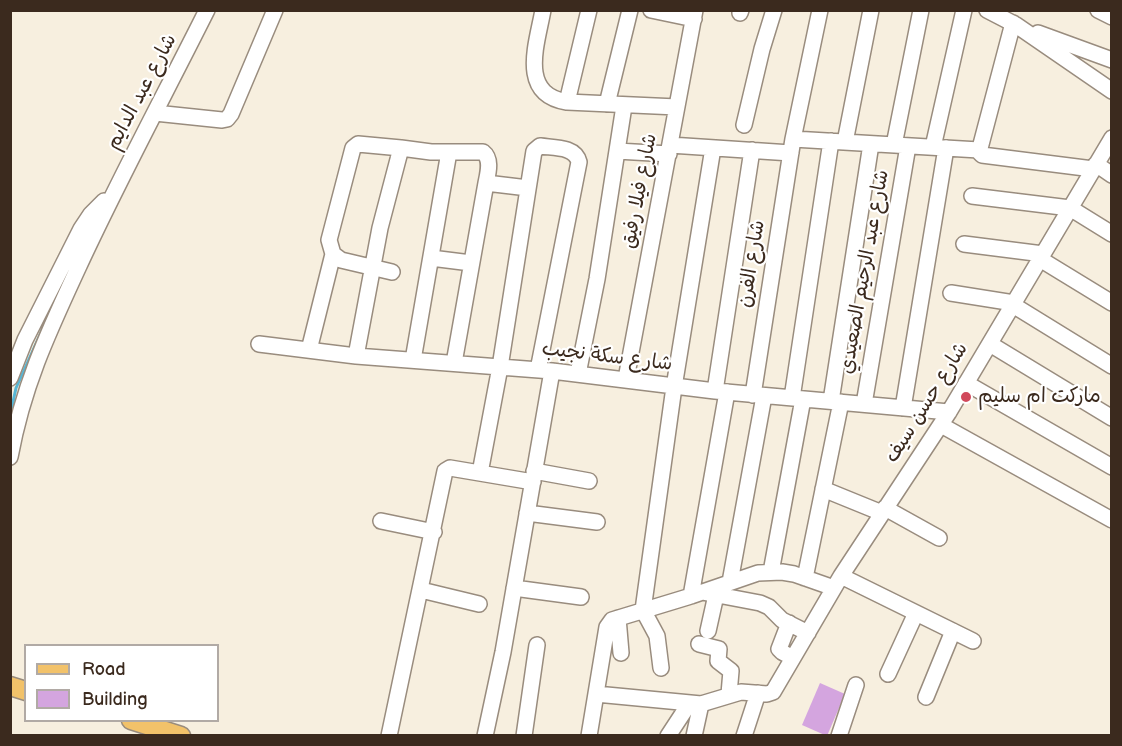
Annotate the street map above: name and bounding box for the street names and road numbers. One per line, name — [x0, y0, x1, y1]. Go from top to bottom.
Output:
street label: شارع عبد الدايم — [101, 30, 183, 154]
street label: شارع فيلا رفيق — [617, 132, 663, 250]
street label: شارع عبد الرحيم الصعيدي — [835, 168, 895, 376]
street label: شارع الفرن — [733, 219, 771, 309]
street label: شارع سكة نجيب — [540, 337, 674, 377]
street label: شارع حسن سيف — [880, 338, 974, 468]

